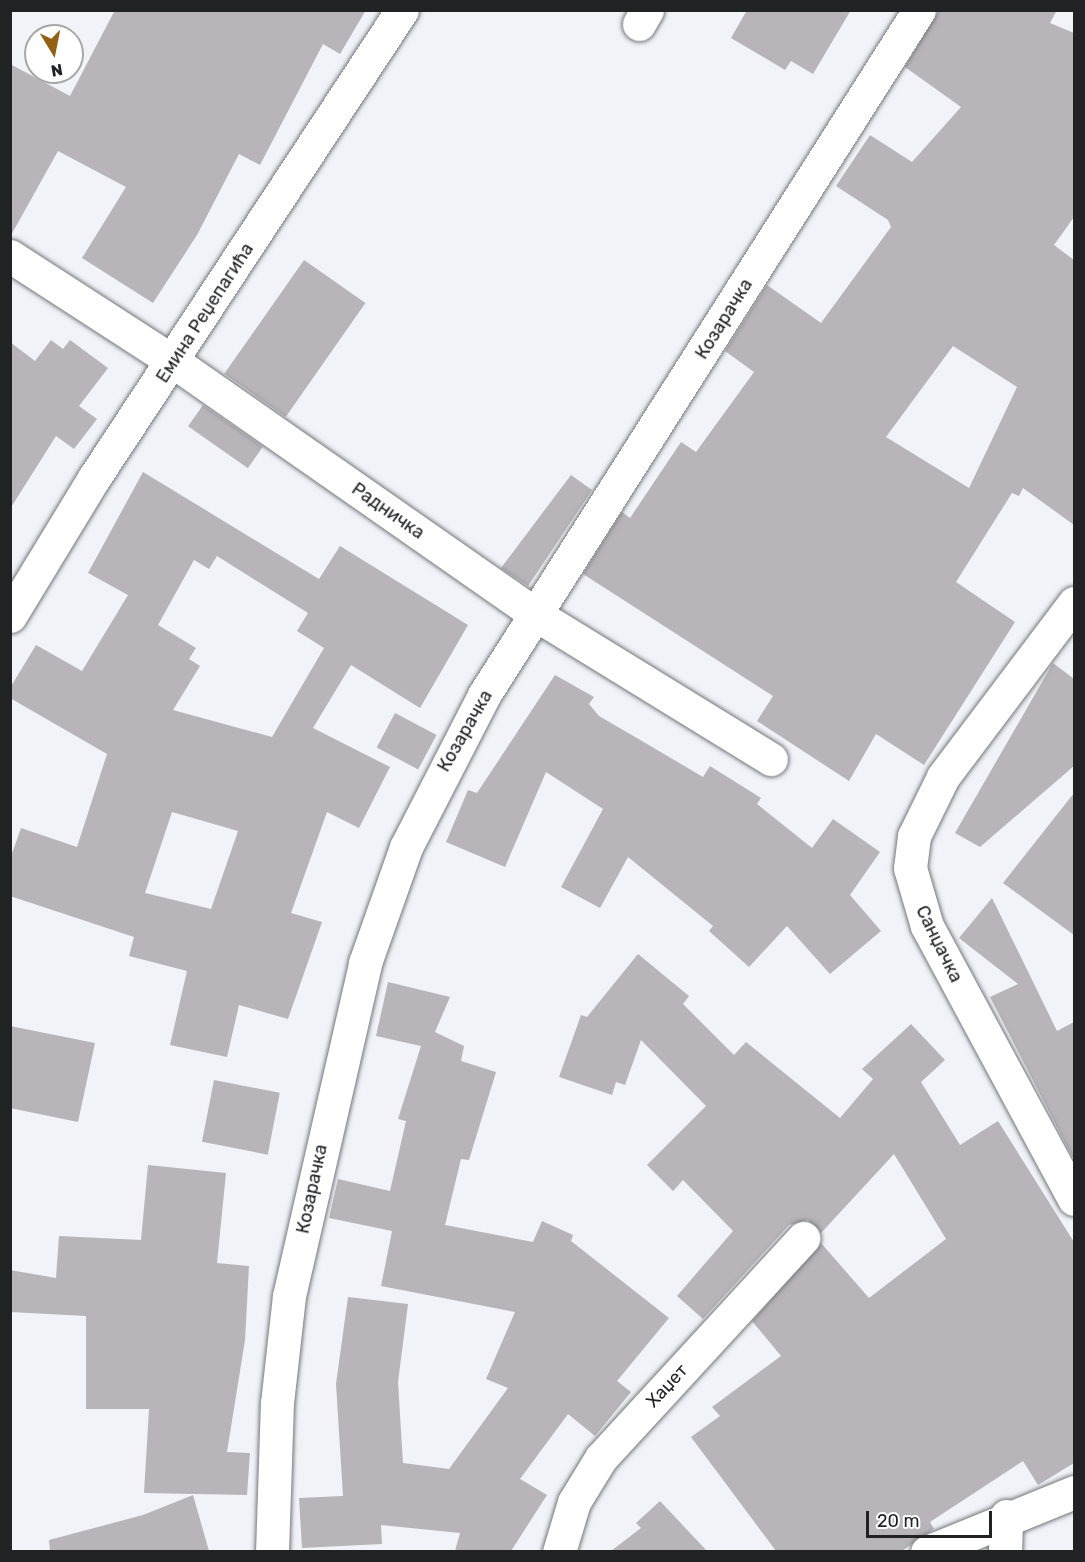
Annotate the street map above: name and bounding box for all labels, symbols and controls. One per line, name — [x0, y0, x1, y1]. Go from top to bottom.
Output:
north arrow — [24, 24, 84, 84]
text: N — [50, 60, 64, 81]
street label: Емина Реџепагића — [152, 239, 258, 387]
street label: Козарачка — [691, 275, 757, 363]
street label: Радничка — [348, 478, 428, 544]
street label: Козарачка — [433, 686, 497, 776]
street label: Санџачка — [911, 902, 967, 986]
street label: Козарачка — [292, 1142, 332, 1236]
street label: Хаџет — [642, 1360, 692, 1412]
scale bar — [869, 1499, 995, 1537]
text: 20 m — [877, 1510, 919, 1532]

